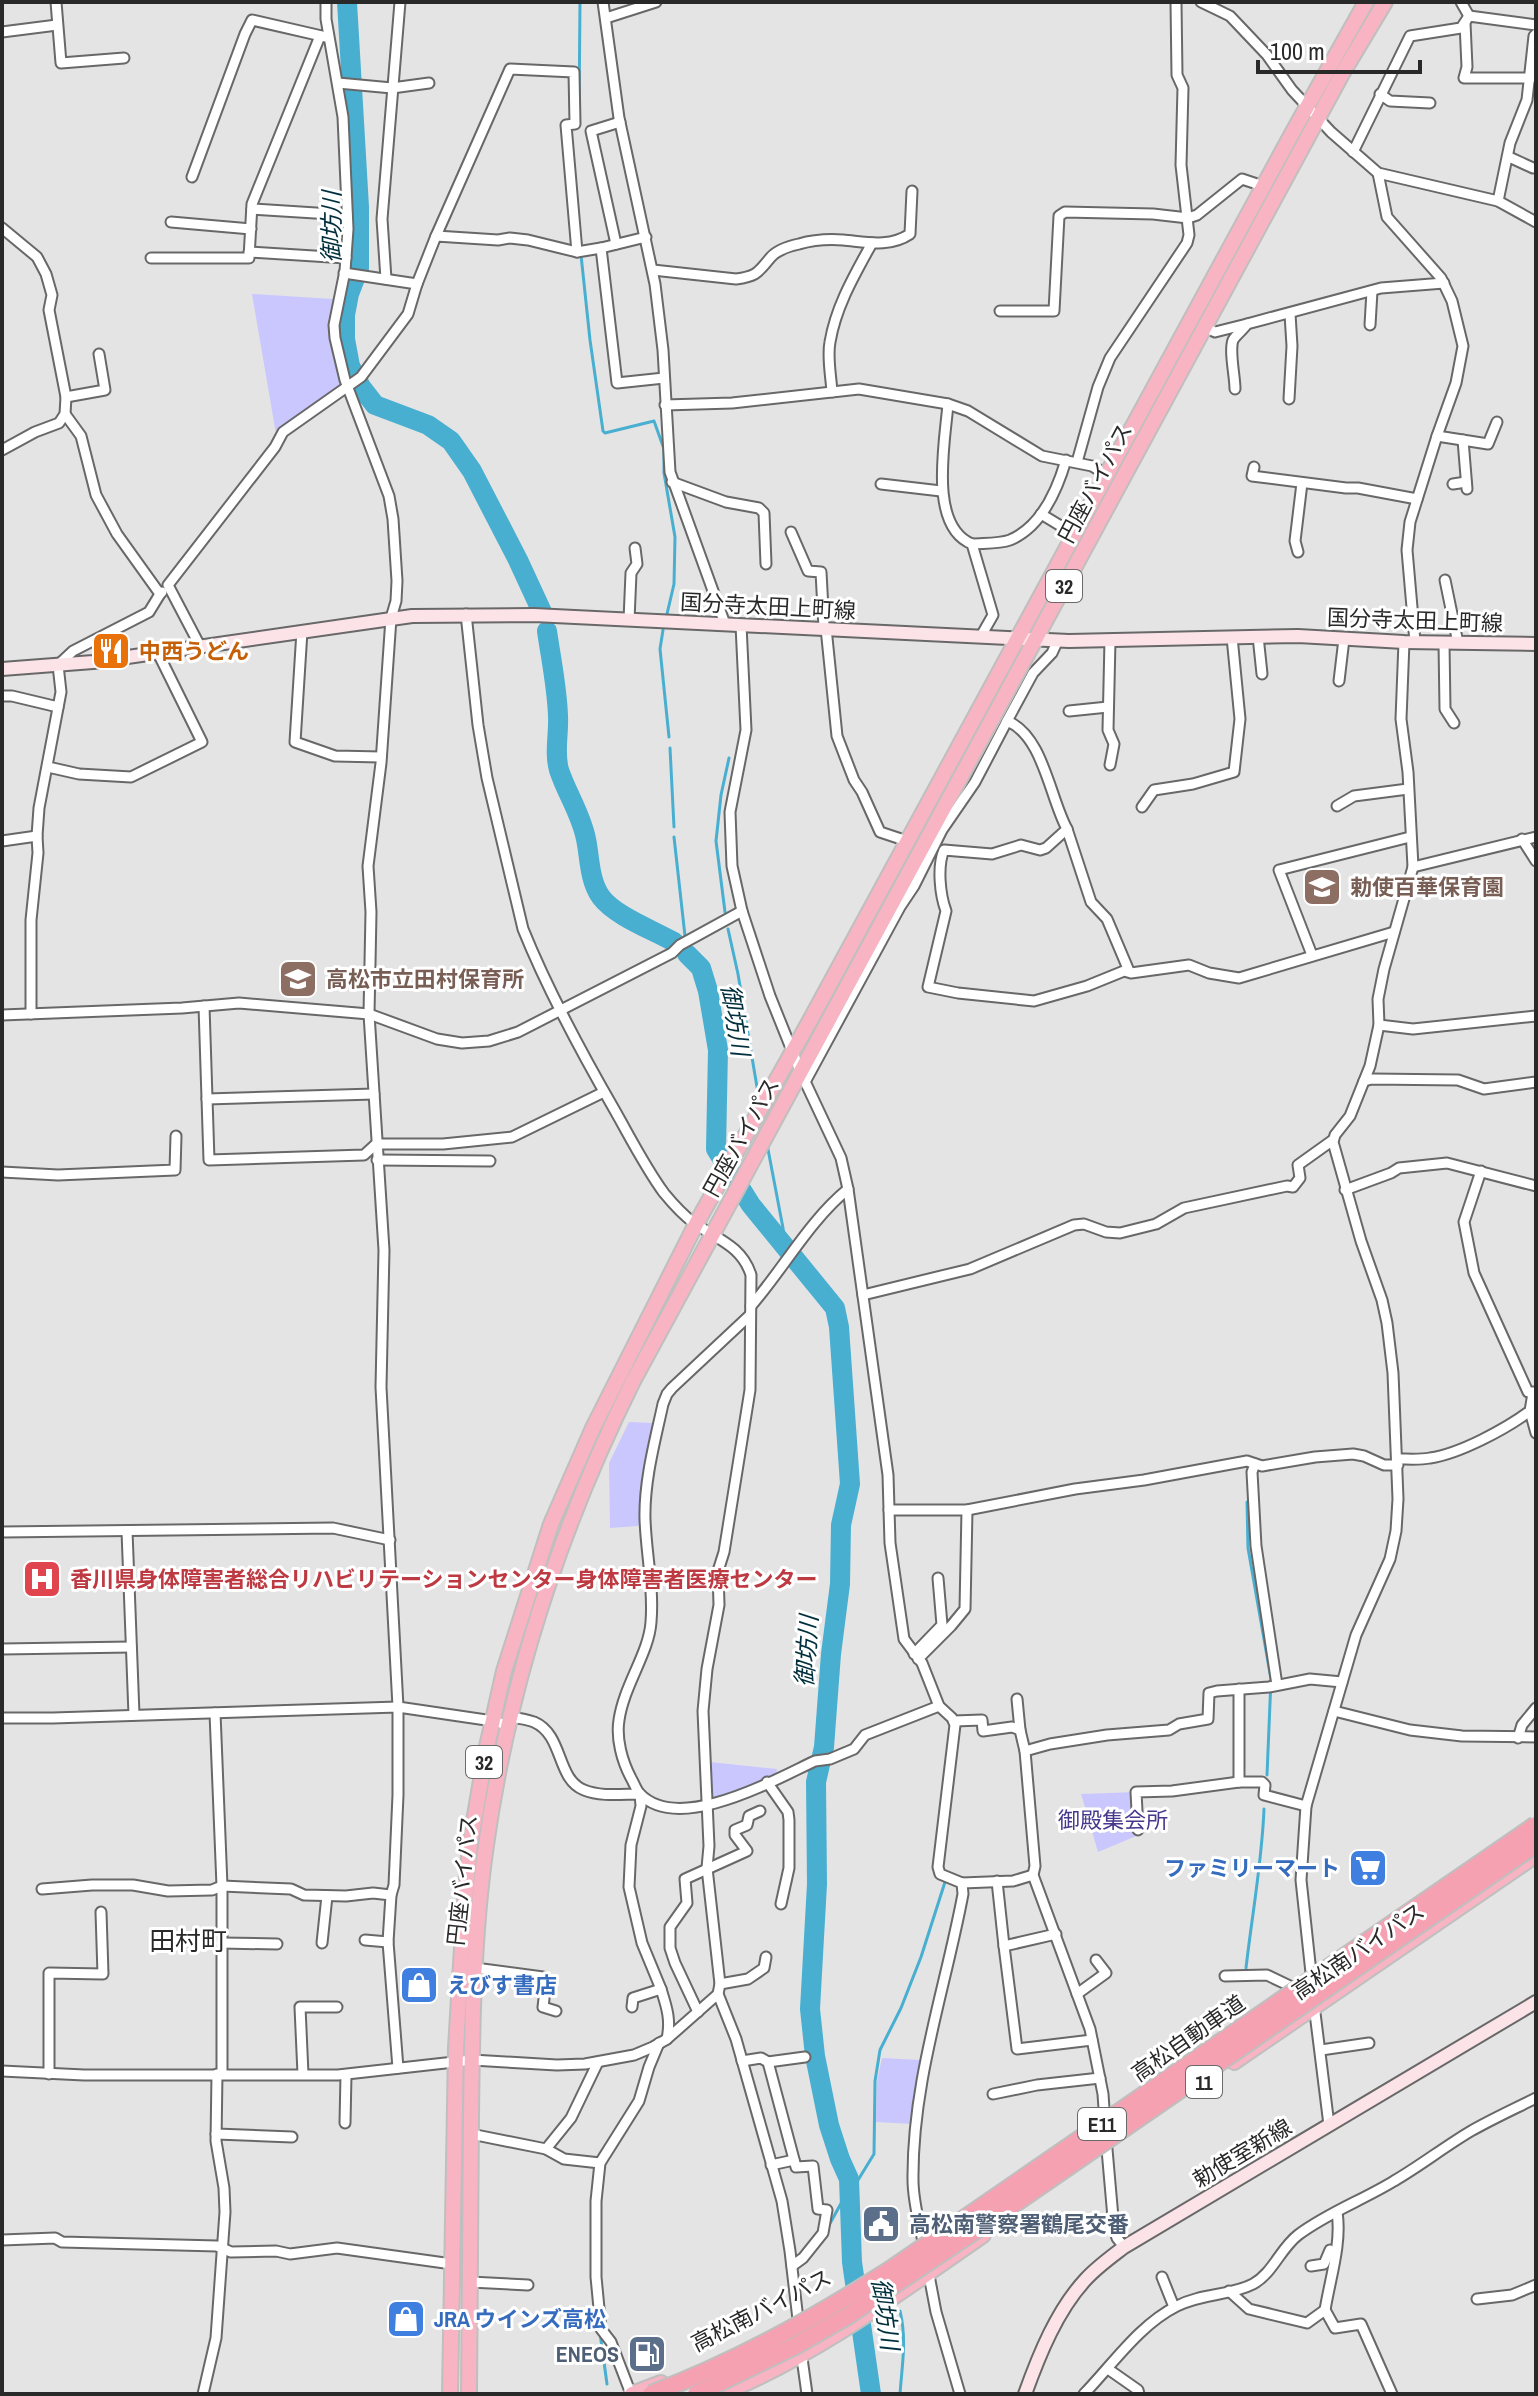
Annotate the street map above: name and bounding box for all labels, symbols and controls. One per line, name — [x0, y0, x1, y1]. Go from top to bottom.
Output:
scale bar — [1258, 24, 1420, 74]
text: 100 m — [1270, 35, 1325, 67]
water label: 御坊川 — [315, 188, 347, 263]
street label: 円座バイパス — [1051, 418, 1139, 548]
road number: 32 — [1046, 570, 1082, 602]
street label: 国分寺太田上町線 — [679, 586, 857, 626]
street label: 国分寺太田上町線 — [1327, 602, 1503, 638]
restaurant icon: 中西うどん — [90, 630, 132, 672]
place label: 中西うどん — [139, 636, 249, 666]
school or university icon: 勅使百華保育園 — [1301, 866, 1343, 908]
place label: 勅使百華保育園 — [1350, 872, 1504, 902]
school or university icon: 高松市立田村保育所 — [277, 958, 319, 1000]
place label: 高松市立田村保育所 — [326, 964, 524, 994]
water label: 御坊川 — [715, 982, 758, 1061]
street label: 円座バイパス — [696, 1072, 786, 1202]
hospital icon: 香川県身体障害者総合リハビリテーションセンター身体障害者医療センター — [21, 1558, 63, 1600]
place label: 香川県身体障害者総合リハビリテーションセンター身体障害者医療センター — [70, 1564, 818, 1594]
water label: 御坊川 — [788, 1611, 825, 1688]
road number: 32 — [466, 1746, 502, 1778]
park label: 御殿集会所 — [1058, 1805, 1168, 1835]
street label: 円座バイパス — [440, 1813, 484, 1947]
supermarket icon: ファミリーマート — [1347, 1847, 1389, 1889]
place label: ファミリーマート — [1164, 1853, 1340, 1883]
street label: 高松南バイパス — [1286, 1896, 1430, 2006]
district label: 田村町 — [149, 1923, 227, 1958]
shop icon: えびす書店 — [398, 1964, 440, 2006]
place label: えびす書店 — [447, 1970, 557, 2000]
street label: 高松自動車道 — [1125, 1988, 1251, 2088]
road number: 11 — [1186, 2066, 1222, 2098]
road number: E11 — [1078, 2108, 1126, 2140]
street label: 勅使室新線 — [1187, 2112, 1297, 2194]
public building icon: 高松南警察署鶴尾交番 — [860, 2203, 902, 2245]
place label: 高松南警察署鶴尾交番 — [909, 2209, 1129, 2239]
street label: 高松南バイパス — [686, 2262, 836, 2358]
water label: 御坊川 — [865, 2276, 907, 2355]
shop icon: JRA ウインズ高松 — [385, 2298, 427, 2340]
place label: JRA ウインズ高松 — [434, 2304, 606, 2334]
fuel station icon: ENEOS — [626, 2333, 668, 2375]
place label: ENEOS — [556, 2339, 619, 2369]

